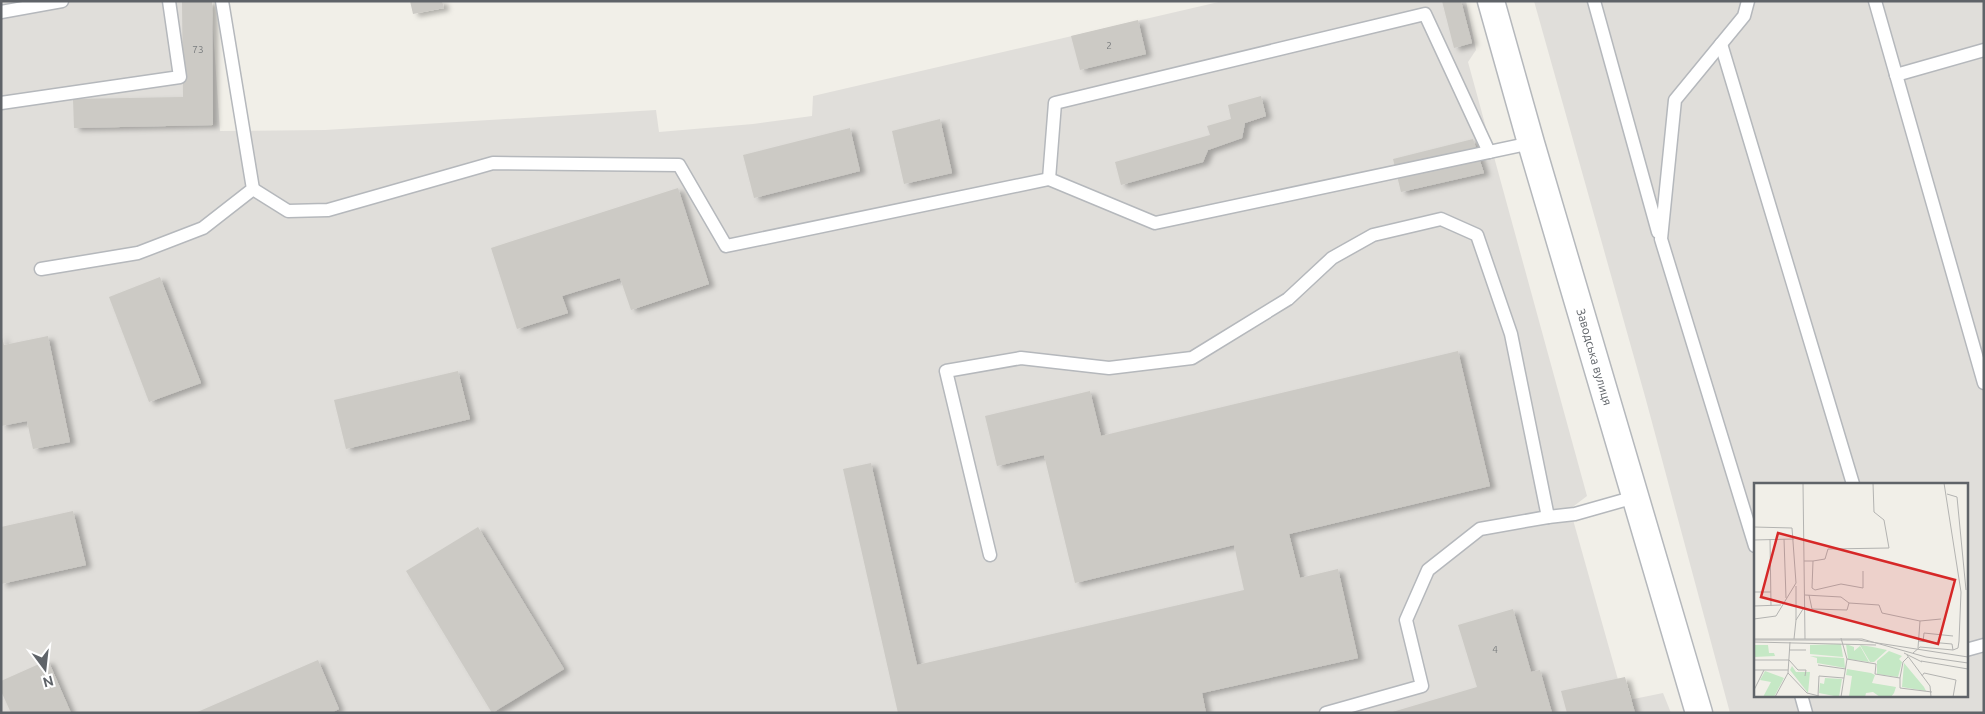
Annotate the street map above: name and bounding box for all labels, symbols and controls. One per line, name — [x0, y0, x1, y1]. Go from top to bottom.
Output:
house number: 2 — [1106, 40, 1112, 51]
house number: 73 — [192, 44, 204, 55]
street label: Заводська вулиця — [1574, 307, 1615, 407]
inset map — [1754, 483, 1968, 696]
north arrow — [20, 644, 70, 694]
house number: 4 — [1492, 644, 1498, 655]
text: N — [41, 672, 55, 691]

